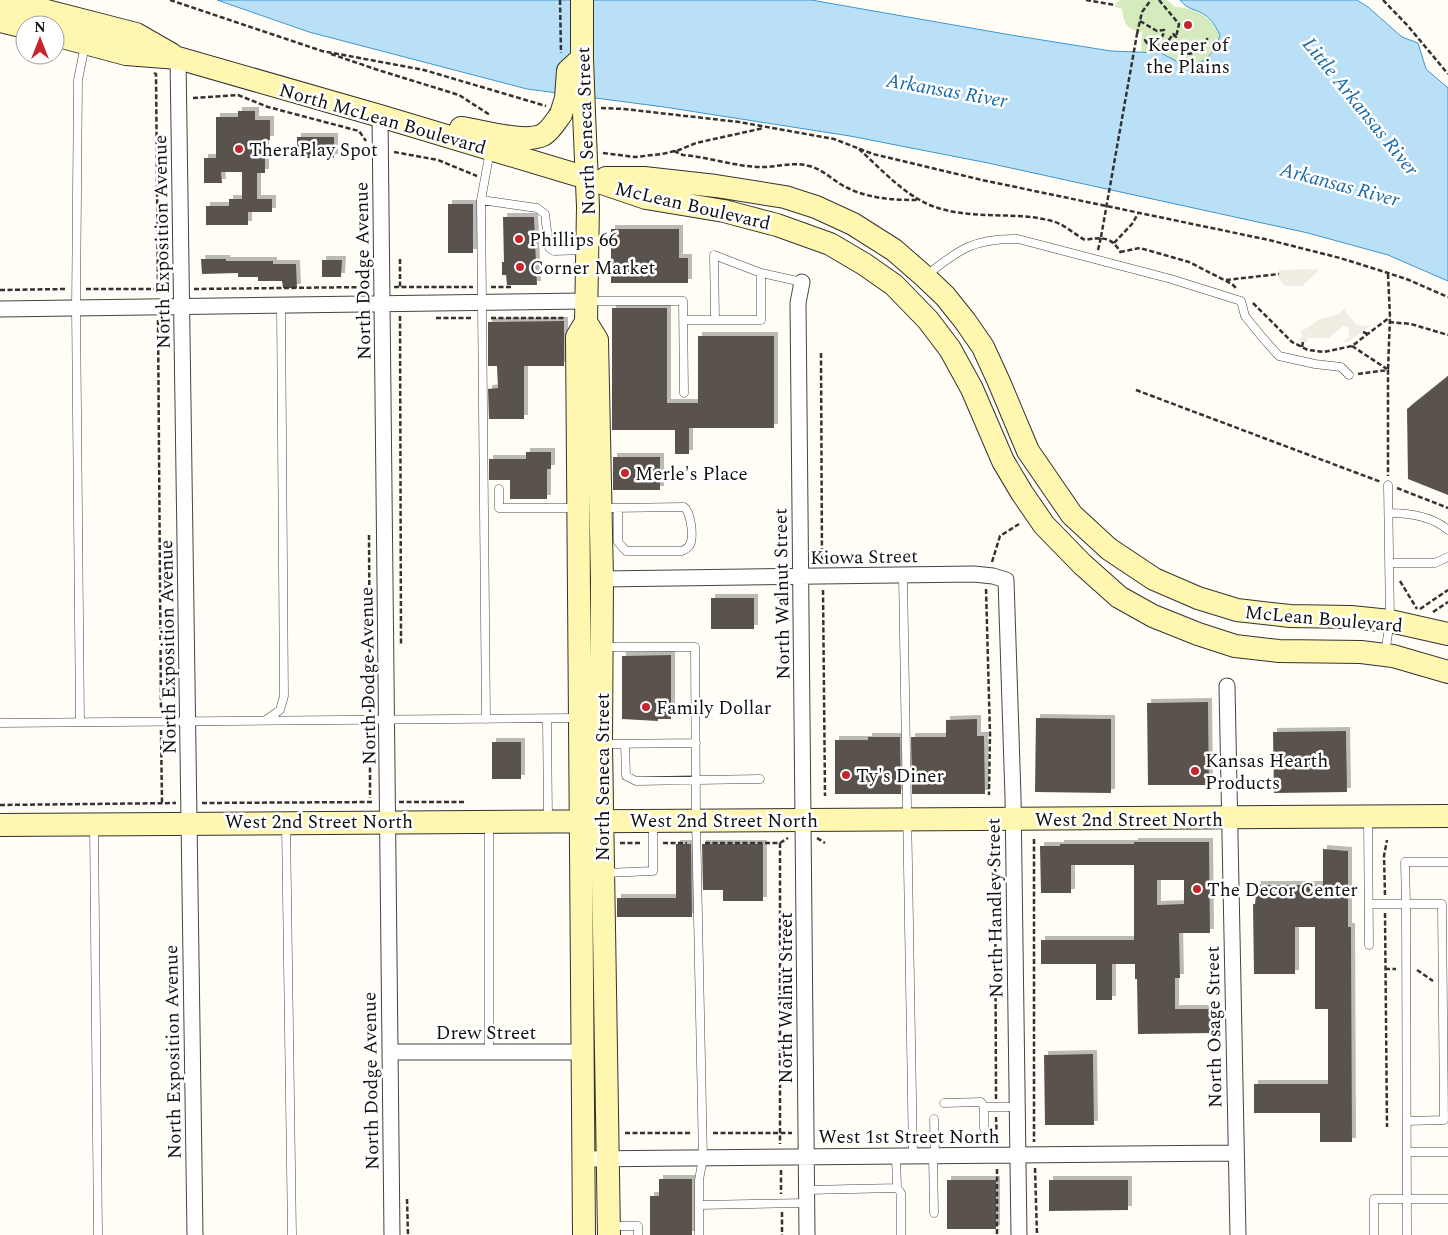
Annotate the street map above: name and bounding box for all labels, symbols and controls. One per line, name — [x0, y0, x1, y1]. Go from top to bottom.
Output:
north arrow — [15, 15, 65, 65]
text: N — [34, 17, 46, 38]
marker: Keeper of the Plains — [1182, 19, 1194, 31]
place label: Keeper of the Plains — [1146, 31, 1230, 82]
water label: Little Arkansas River — [1295, 31, 1426, 183]
street label: North Seneca Street — [569, 46, 604, 216]
water label: Arkansas River — [883, 65, 1011, 117]
street label: North McLean Boulevard — [276, 76, 490, 163]
street label: North Exposition Avenue — [146, 135, 179, 349]
place label: TheraPlay Spot — [249, 136, 378, 165]
marker: TheraPlay Spot — [233, 143, 245, 155]
water label: Arkansas River — [1276, 154, 1404, 216]
street label: McLean Boulevard — [612, 174, 773, 238]
street label: North Dodge Avenue — [347, 182, 380, 360]
place label: Phillips 66 — [529, 226, 618, 255]
marker: Phillips 66 — [513, 233, 525, 245]
place label: Corner Market — [530, 254, 656, 283]
marker: Corner Market — [514, 261, 526, 273]
place label: Merle's Place — [635, 460, 748, 489]
marker: Merle's Place — [619, 467, 631, 479]
street label: North Walnut Street — [766, 508, 798, 680]
street label: North Exposition Avenue — [152, 540, 185, 754]
street label: Kiowa Street — [810, 542, 918, 573]
street label: North Dodge Avenue — [352, 587, 385, 765]
street label: McLean Boulevard — [1244, 598, 1404, 641]
street label: North Seneca Street — [589, 693, 618, 861]
place label: Family Dollar — [656, 694, 772, 723]
marker: Family Dollar — [640, 701, 652, 713]
place label: Kansas Hearth Products — [1205, 747, 1328, 798]
place label: Ty's Diner — [856, 762, 945, 791]
marker: Kansas Hearth Products — [1189, 765, 1201, 777]
marker: Ty's Diner — [840, 769, 852, 781]
street label: West 2nd Street North — [1035, 806, 1223, 835]
street label: West 2nd Street North — [630, 807, 818, 836]
street label: West 2nd Street North — [225, 808, 413, 837]
street label: North Handley Street — [979, 817, 1012, 998]
place label: The Decor Center — [1207, 876, 1358, 905]
marker: The Decor Center — [1191, 883, 1203, 895]
street label: North Walnut Street — [772, 912, 801, 1084]
street label: North Exposition Avenue — [157, 945, 190, 1159]
street label: North Osage Street — [1199, 945, 1230, 1108]
street label: North Dodge Avenue — [355, 992, 388, 1170]
street label: Drew Street — [436, 1019, 536, 1048]
street label: West 1st Street North — [818, 1123, 1000, 1152]

